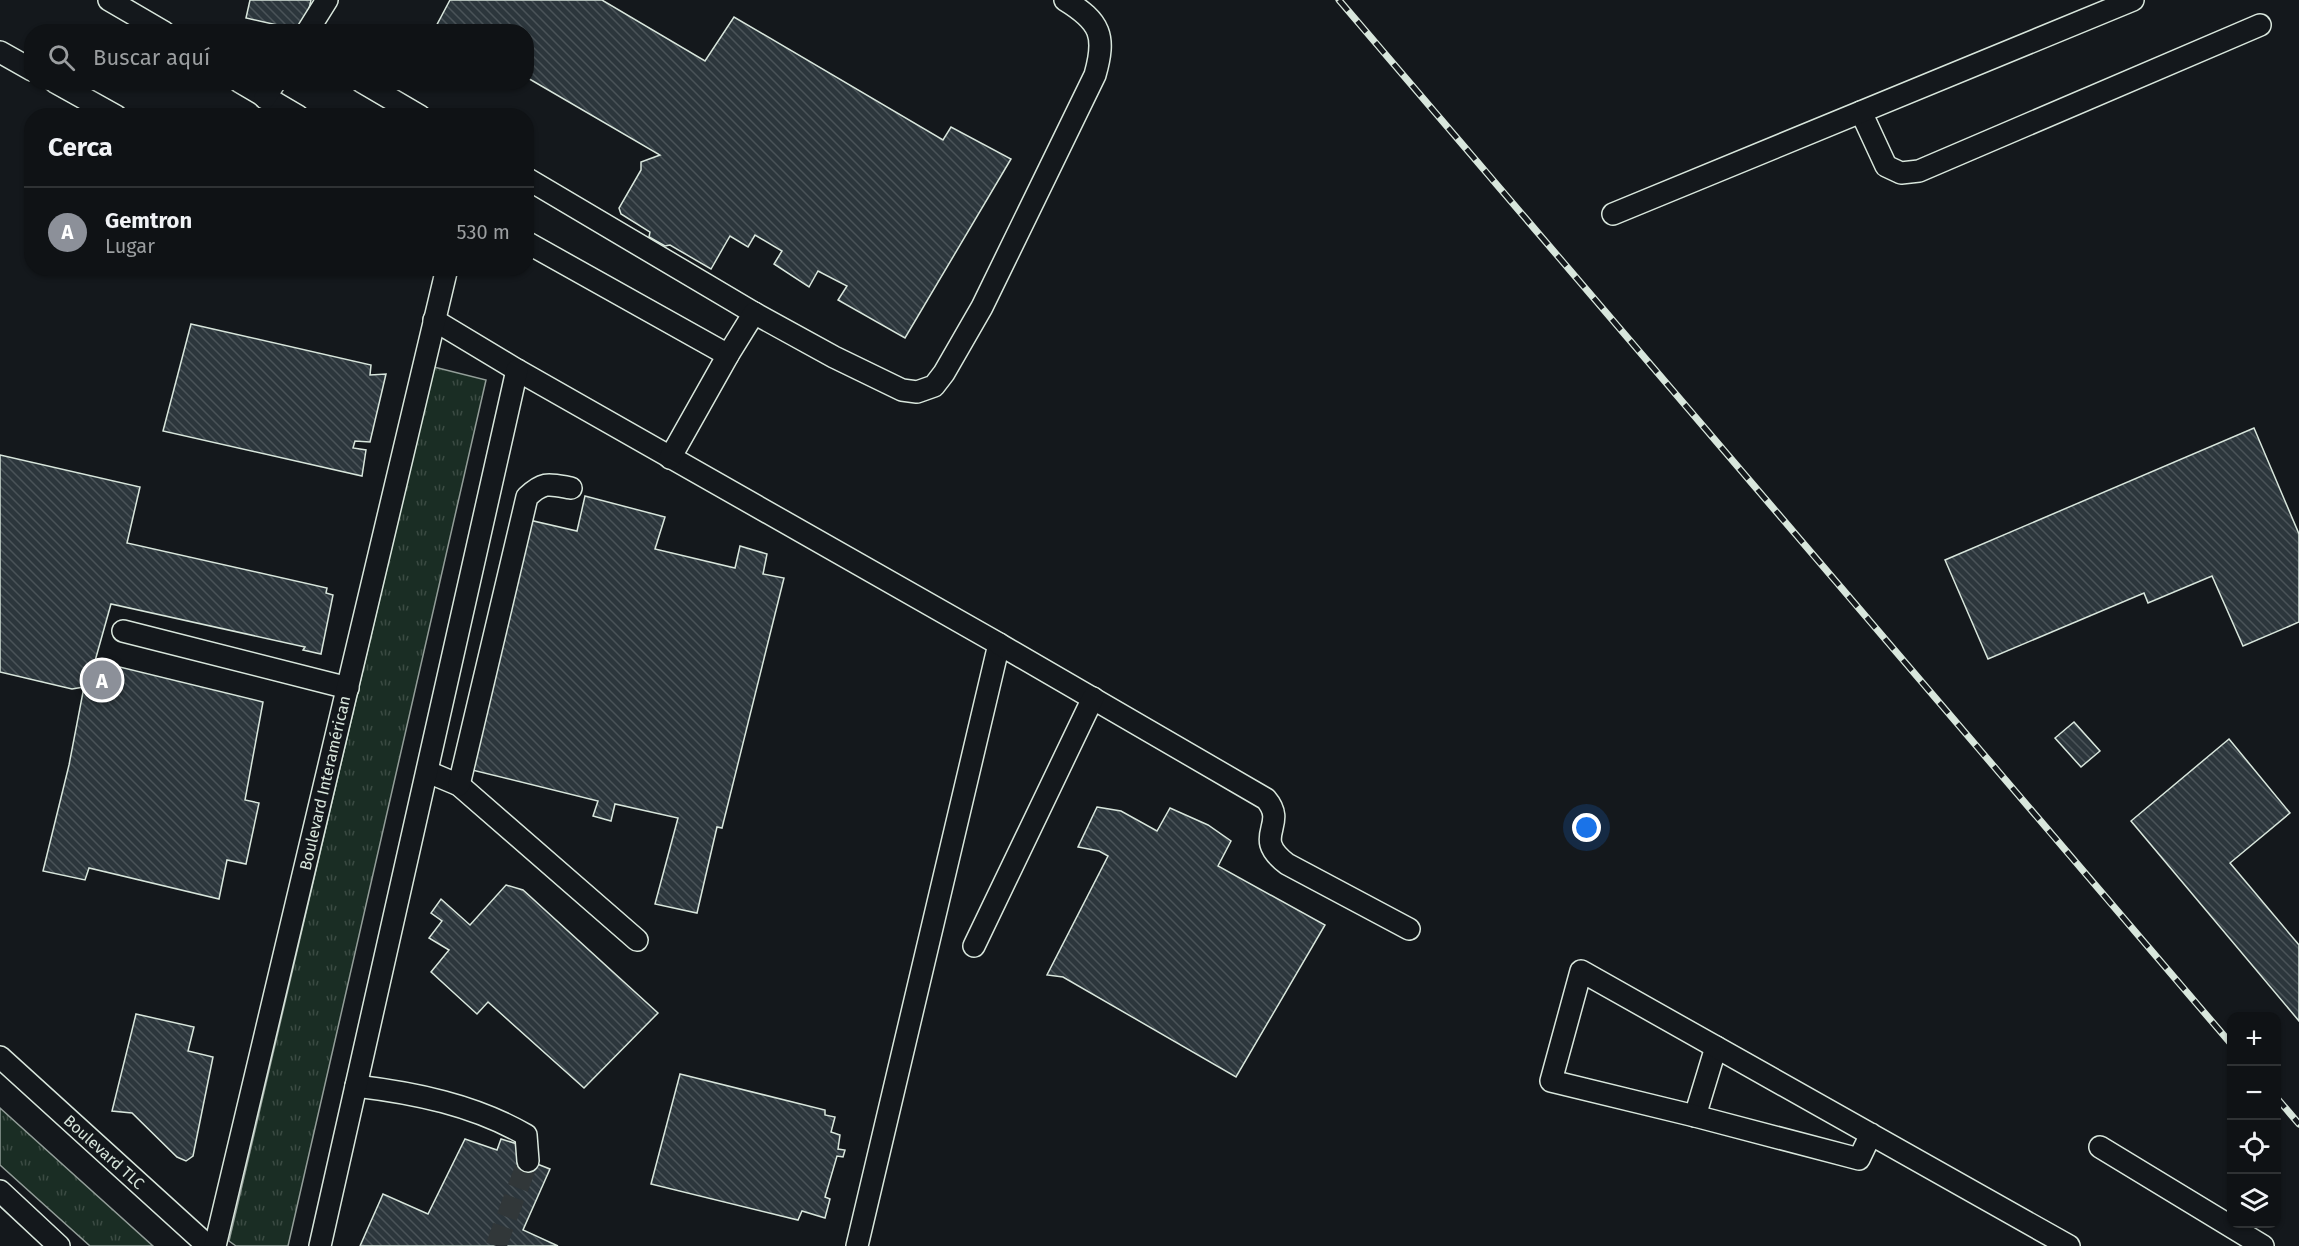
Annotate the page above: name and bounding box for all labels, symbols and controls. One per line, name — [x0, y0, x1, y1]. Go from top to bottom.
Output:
search box — [24, 24, 534, 90]
icon: search — [45, 41, 78, 74]
text: Buscar aquí — [93, 44, 210, 71]
text: Cerca — [48, 132, 113, 163]
text: Gemtron — [105, 207, 192, 234]
text: A — [62, 220, 73, 244]
text: 530 m — [457, 220, 510, 244]
text: Lugar — [105, 234, 155, 258]
pin: A — [82, 658, 122, 702]
street label: Boulevard Interamérican — [296, 694, 354, 872]
your location — [1572, 813, 1601, 842]
map controls — [2227, 1012, 2281, 1228]
button: + — [2227, 1012, 2281, 1066]
button: − — [2227, 1066, 2281, 1120]
street label: Boulevard TLC — [60, 1111, 148, 1193]
button: locate — [2227, 1120, 2281, 1174]
button: layers — [2227, 1174, 2281, 1228]

